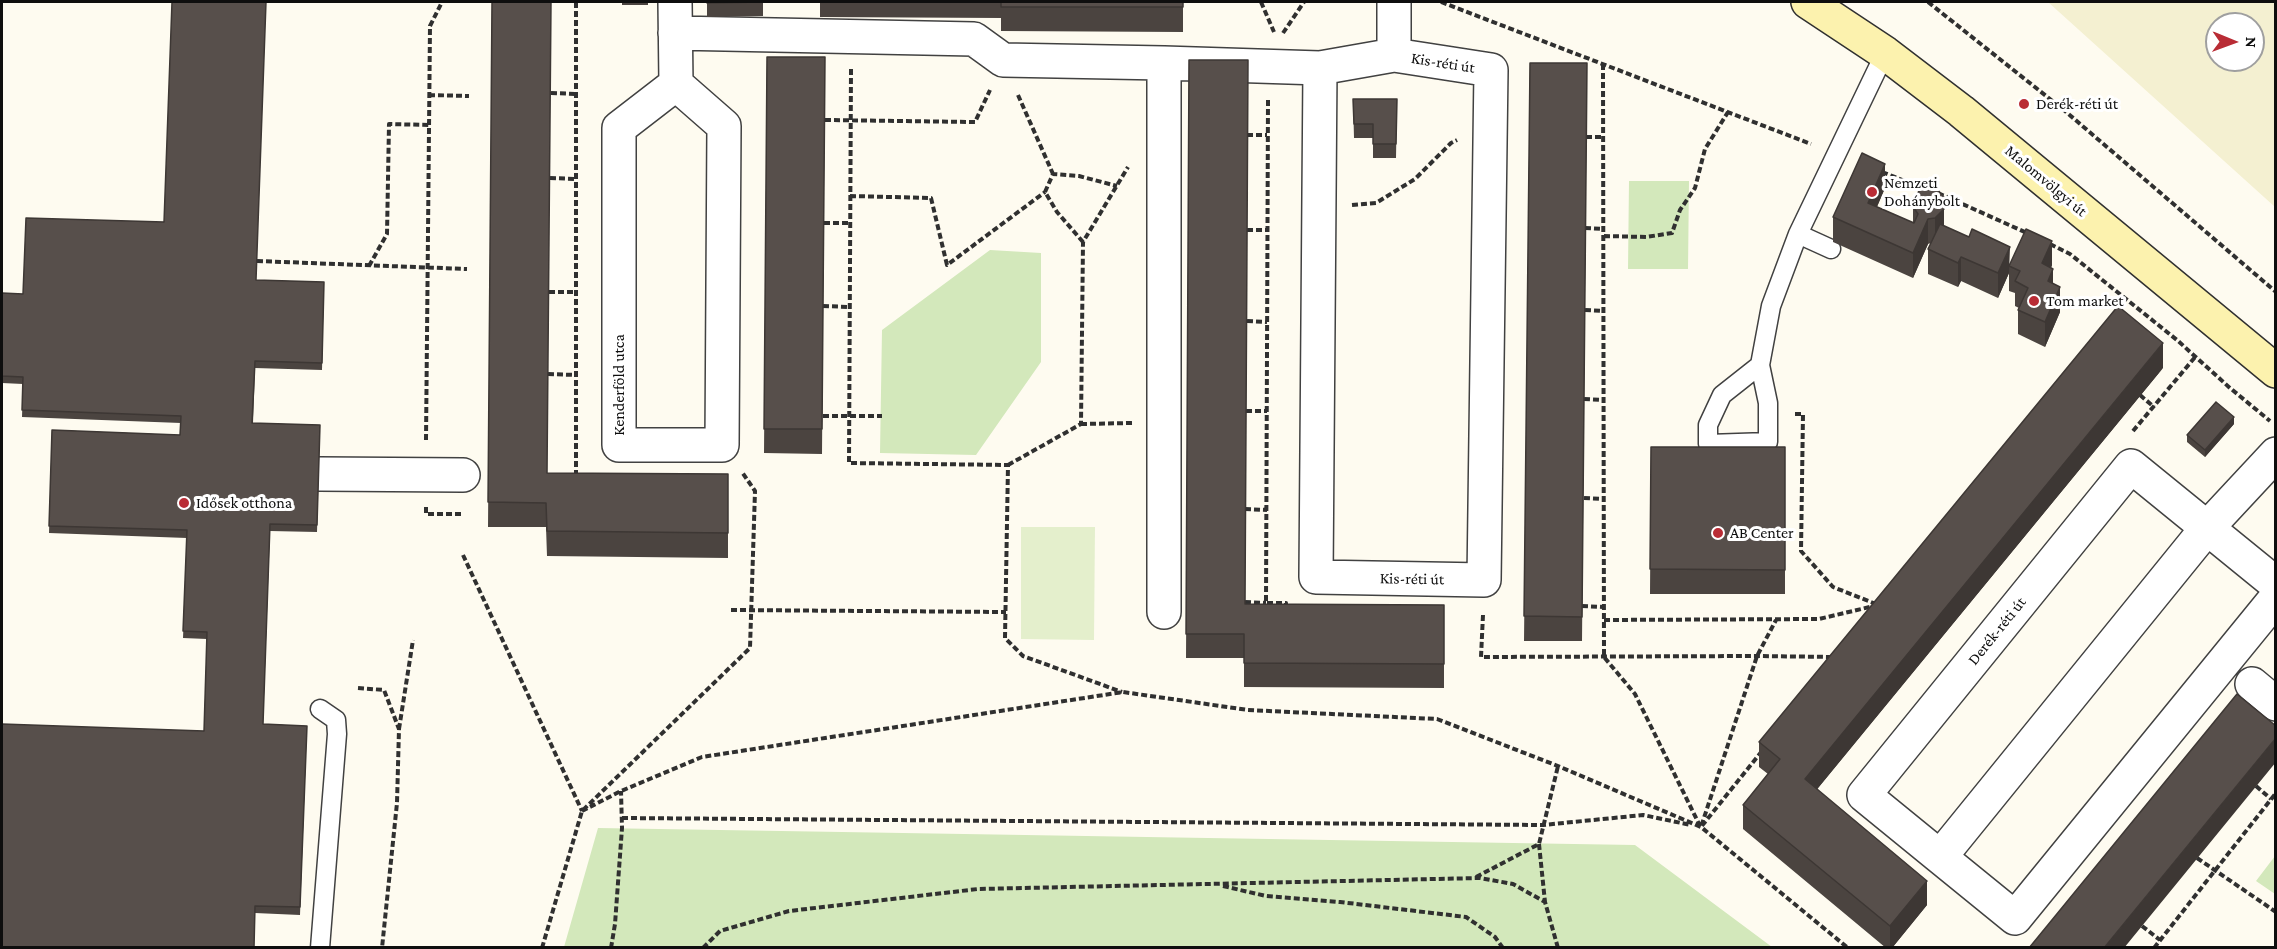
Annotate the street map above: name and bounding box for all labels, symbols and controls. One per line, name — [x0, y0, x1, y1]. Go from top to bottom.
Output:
north arrow — [2205, 12, 2265, 72]
text: N — [2243, 37, 2260, 48]
street label: Kis-réti út — [1410, 49, 1476, 77]
place label: Derék-réti út — [2036, 94, 2118, 114]
marker: Derék-réti út — [2017, 97, 2031, 111]
street label: Malomvölgyi út — [2001, 141, 2091, 221]
place label: Nemzeti Dohánybolt — [1884, 173, 1960, 211]
marker: Nemzeti Dohánybolt — [1865, 185, 1879, 199]
place label: Tom market — [2046, 291, 2124, 311]
marker: Tom market — [2027, 294, 2041, 308]
street label: Kenderföld utca — [609, 334, 629, 436]
place label: Idősek otthona — [196, 493, 292, 513]
marker: Idősek otthona — [177, 496, 191, 510]
place label: AB Center — [1730, 523, 1794, 543]
marker: AB Center — [1711, 526, 1725, 540]
street label: Kis-réti út — [1380, 569, 1444, 589]
street label: Derék-réti út — [1964, 593, 2030, 669]

